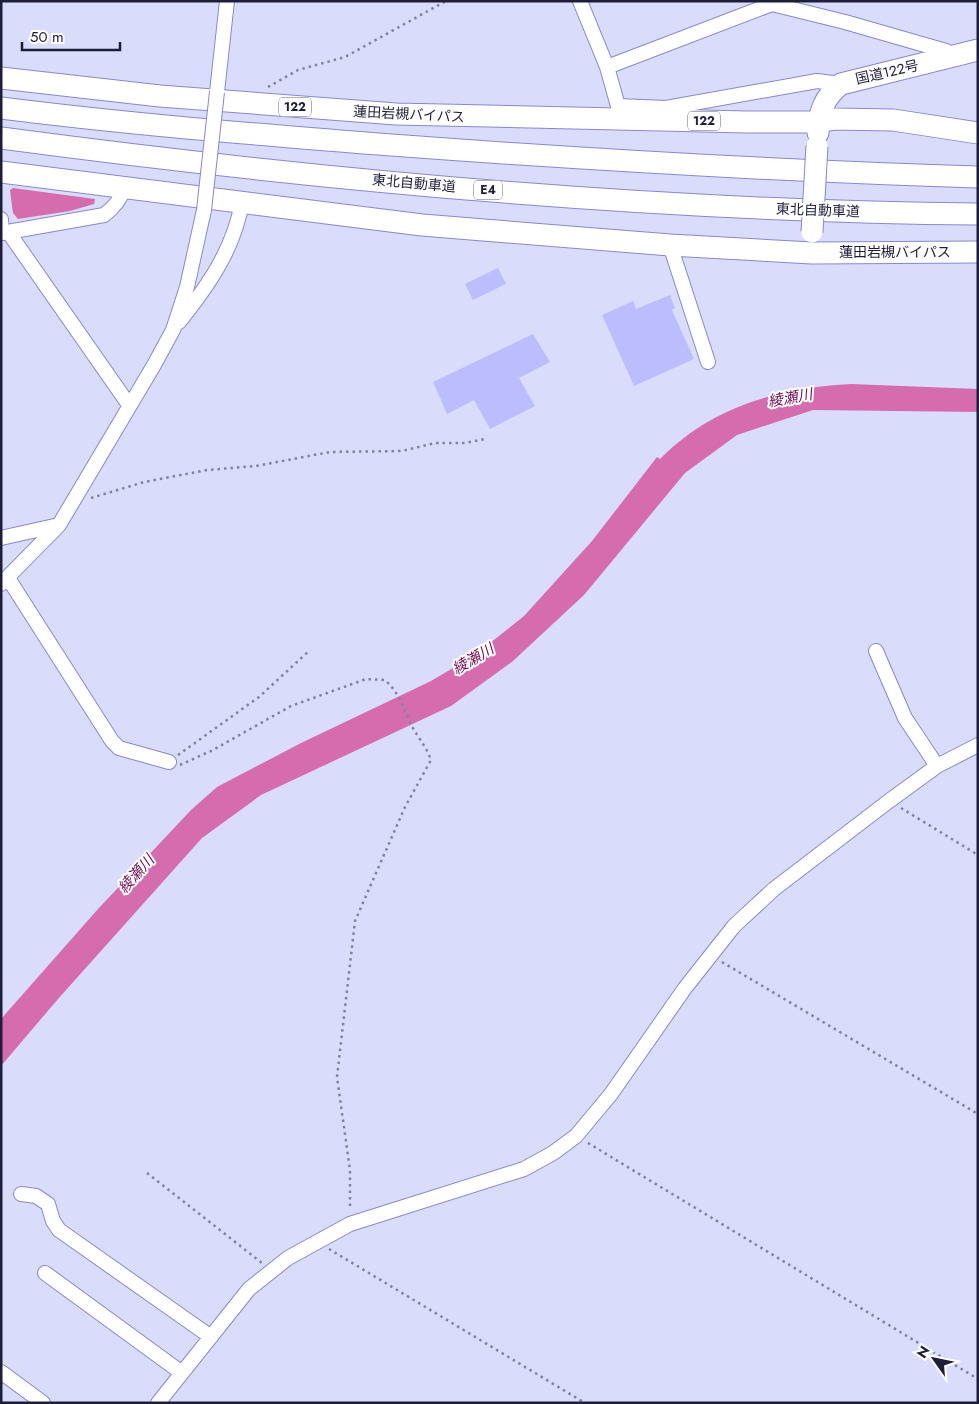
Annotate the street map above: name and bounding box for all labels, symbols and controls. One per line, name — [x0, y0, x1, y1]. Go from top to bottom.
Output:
scale bar — [22, 20, 120, 52]
text: 50 m — [30, 26, 64, 48]
street label: 国道122号 — [853, 55, 921, 89]
road number: 122 — [279, 98, 311, 116]
street label: 蓮田岩槻バイパス — [353, 101, 465, 127]
road number: 122 — [688, 112, 720, 130]
street label: 東北自動車道 — [371, 169, 457, 197]
road number: E4 — [474, 180, 502, 200]
street label: 東北自動車道 — [776, 199, 860, 221]
street label: 蓮田岩槻バイパス — [839, 242, 951, 262]
water label: 綾瀬川 — [766, 383, 816, 413]
water label: 綾瀬川 — [448, 637, 500, 680]
water label: 綾瀬川 — [113, 848, 161, 898]
north arrow — [909, 1334, 959, 1384]
text: N — [912, 1342, 935, 1362]

